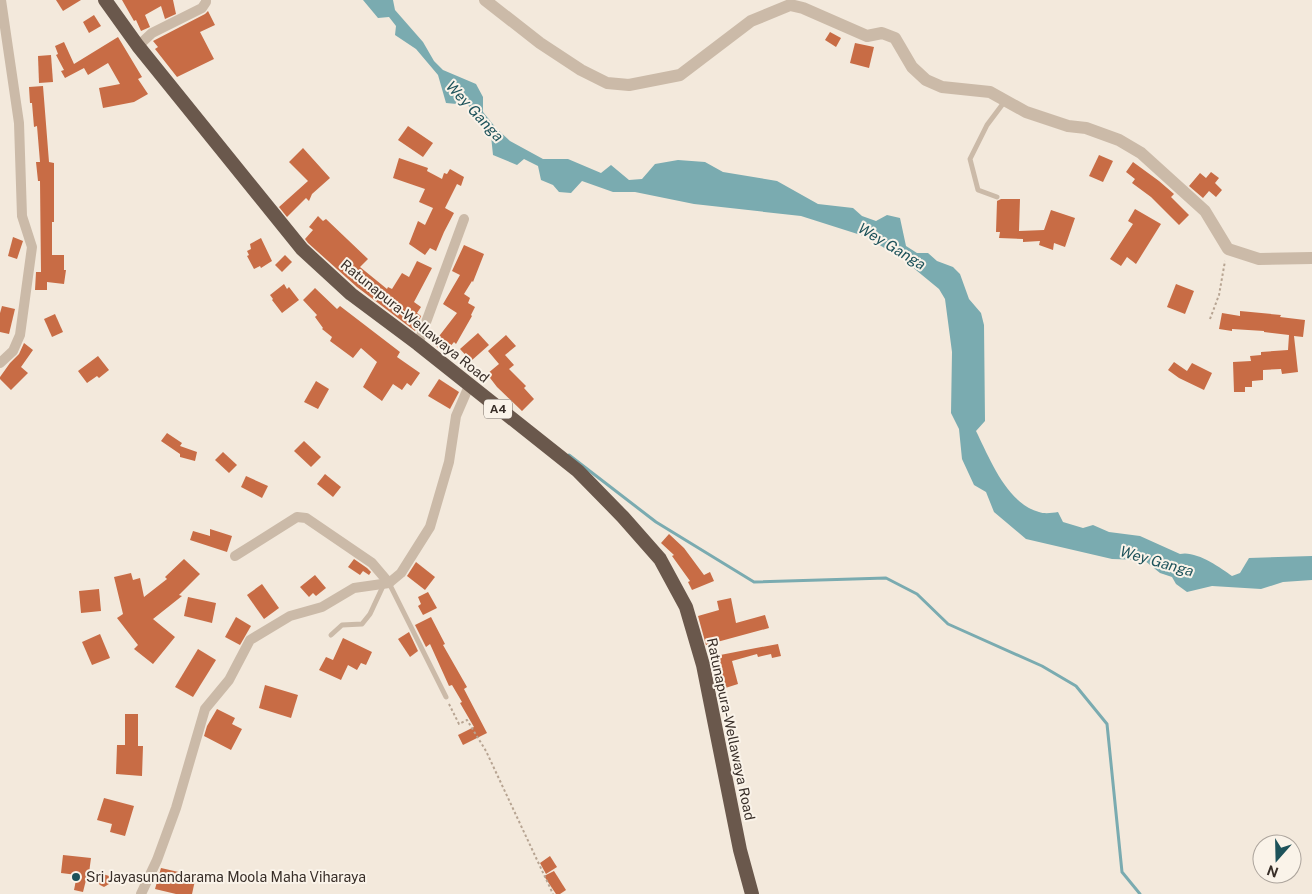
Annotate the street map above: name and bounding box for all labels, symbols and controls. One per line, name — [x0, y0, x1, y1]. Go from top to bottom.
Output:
water label: Wey Ganga — [443, 77, 507, 145]
water label: Wey Ganga — [855, 219, 929, 273]
street label: Ratunapura-Wellawaya Road — [338, 256, 492, 386]
road number: A4 — [484, 399, 512, 418]
water label: Wey Ganga — [1118, 542, 1196, 580]
street label: Ratunapura-Wellawaya Road — [704, 636, 758, 822]
north arrow — [1252, 834, 1302, 884]
text: N — [1265, 862, 1280, 881]
place label: Sri Jayasunandarama Moola Maha Viharaya — [86, 869, 366, 885]
marker: Sri Jayasunandarama Moola Maha Viharaya — [70, 871, 82, 883]

